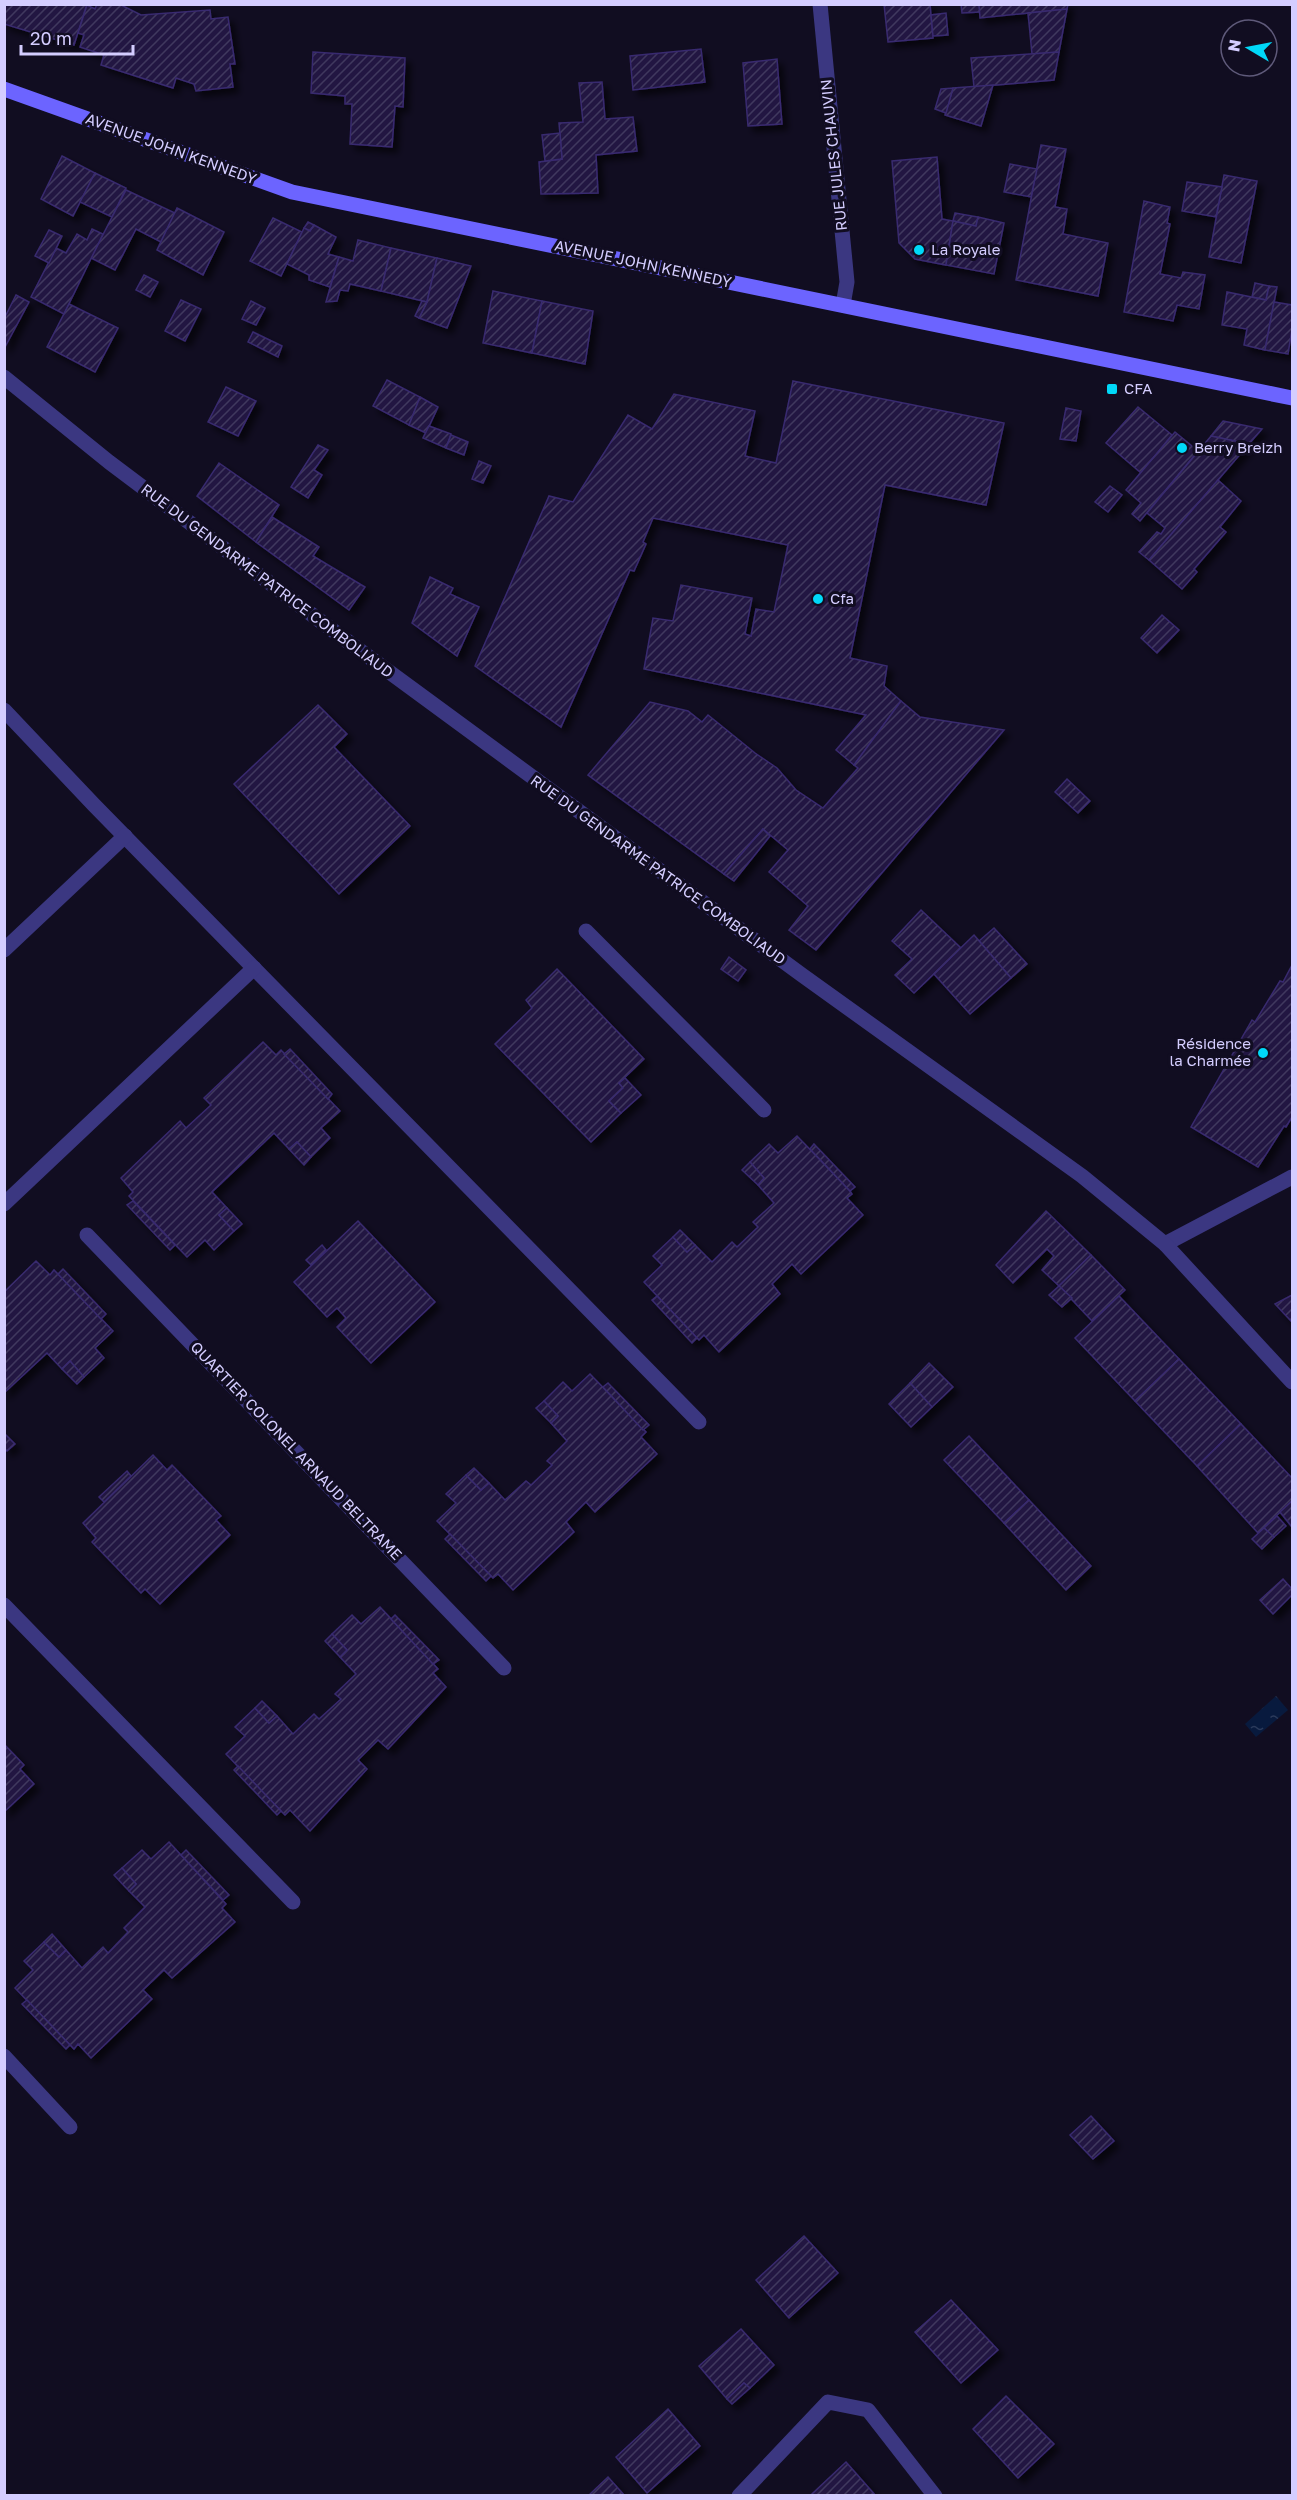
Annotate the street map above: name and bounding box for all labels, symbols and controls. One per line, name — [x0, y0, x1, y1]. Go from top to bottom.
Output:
scale bar — [21, 18, 134, 56]
north arrow — [1219, 18, 1279, 78]
text: 20 m — [30, 27, 72, 49]
text: N — [1223, 38, 1245, 53]
street label: RUE JULES CHAUVIN — [816, 78, 850, 232]
street label: AVENUE JOHN KENNEDY — [84, 109, 259, 187]
street label: AVENUE JOHN KENNEDY — [553, 235, 734, 291]
place label: La Royale — [931, 240, 1001, 258]
marker: La Royale — [912, 243, 926, 257]
place label: CFA — [1124, 379, 1152, 397]
marker: CFA — [1105, 382, 1119, 396]
place label: Berry Breizh — [1194, 438, 1282, 456]
marker: Berry Breizh — [1175, 441, 1189, 455]
street label: RUE DU GENDARME PATRICE COMBOLIAUD — [138, 479, 397, 681]
place label: Cfa — [830, 589, 854, 607]
marker: Cfa — [811, 592, 825, 606]
street label: RUE DU GENDARME PATRICE COMBOLIAUD — [528, 771, 790, 968]
place label: Résidence la Charmée — [1170, 1034, 1251, 1069]
marker: Résidence la Charmée — [1256, 1046, 1270, 1060]
street label: QUARTIER COLONEL ARNAUD BELTRAME — [187, 1337, 406, 1563]

